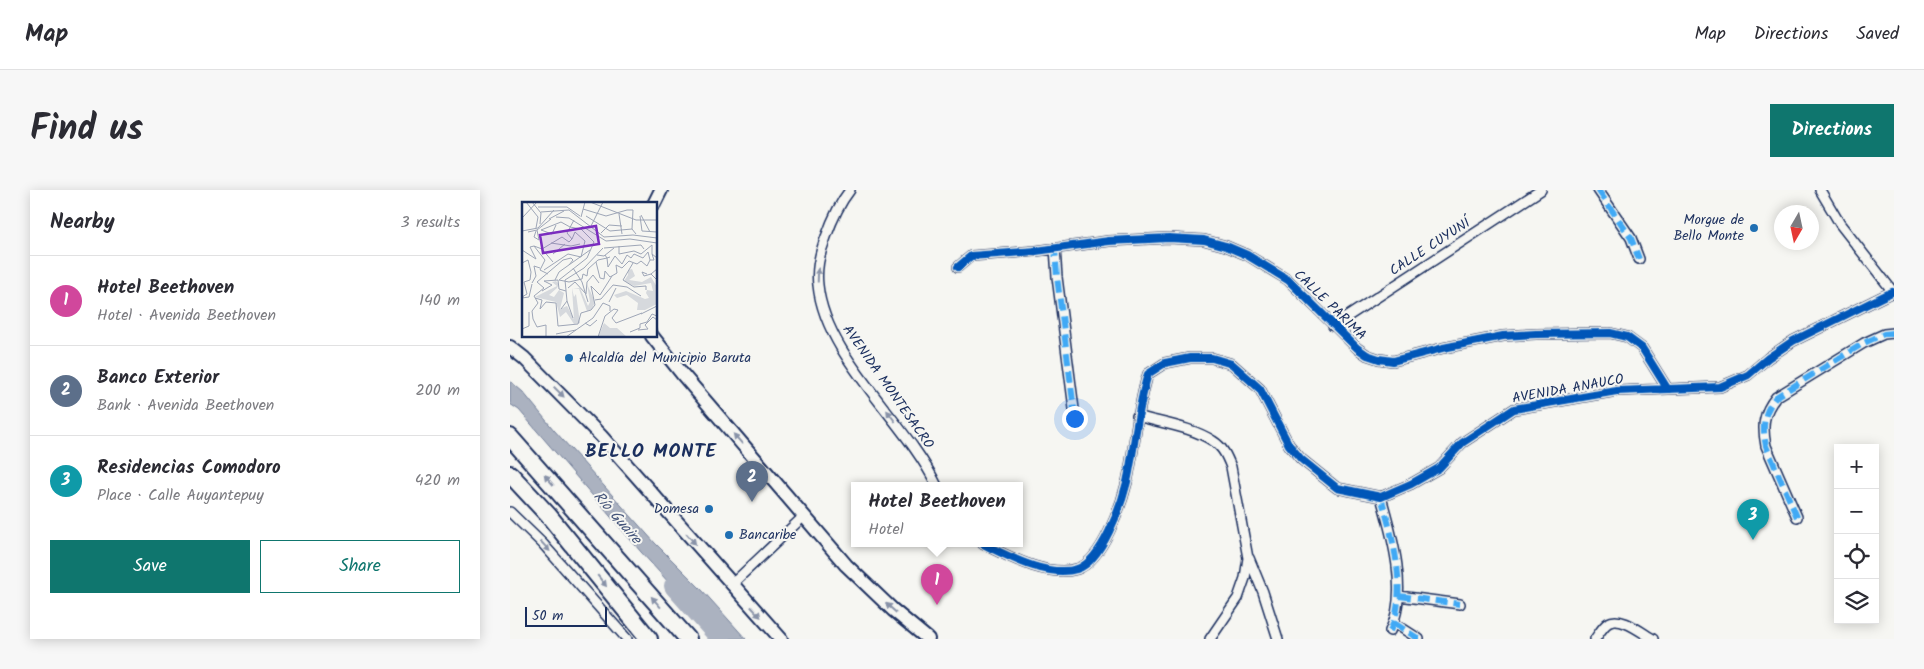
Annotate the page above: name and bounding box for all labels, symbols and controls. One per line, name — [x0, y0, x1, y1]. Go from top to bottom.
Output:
text: Map — [25, 15, 68, 54]
text: Map — [1694, 20, 1726, 49]
text: Directions — [1754, 20, 1828, 49]
text: Saved — [1856, 20, 1899, 49]
text: Find us — [30, 102, 143, 158]
button: Directions — [1770, 104, 1894, 157]
inset map — [522, 202, 658, 338]
north arrow — [1774, 205, 1819, 250]
text: Nearby — [50, 206, 115, 239]
place label: Morgue de Bello Monte — [1673, 209, 1745, 247]
text: 3 results — [401, 210, 460, 235]
street label: CALLE CUYUNÍ — [1385, 211, 1477, 282]
marker: Morgue de Bello Monte — [1748, 222, 1760, 234]
street label: CALLE PARIMA — [1288, 264, 1372, 346]
one-way arrow — [814, 267, 822, 283]
text: Hotel Beethoven — [97, 273, 234, 303]
text: 1 — [64, 288, 68, 313]
text: 140 m — [419, 288, 460, 313]
text: Hotel · Avenida Beethoven — [97, 303, 276, 328]
street label: AVENIDA MONTESACRO — [837, 320, 939, 454]
place label: Alcaldía del Municipio Baruta — [579, 347, 751, 369]
marker: Alcaldía del Municipio Baruta — [563, 352, 575, 364]
text: Banco Exterior — [97, 363, 219, 393]
street label: AVENIDA ANAUCO — [1510, 368, 1626, 410]
text: 2 — [61, 378, 71, 403]
text: 200 m — [416, 378, 460, 403]
one-way arrow — [553, 386, 565, 398]
text: Bank · Avenida Beethoven — [97, 393, 274, 418]
your location — [1062, 406, 1088, 432]
one-way arrow — [886, 409, 896, 423]
one-way arrow — [733, 432, 744, 445]
district label: BELLO MONTE — [585, 437, 718, 467]
map controls — [1834, 444, 1879, 624]
button: + — [1834, 444, 1879, 489]
text: Residencias Comodoro — [97, 453, 281, 483]
pin: 2 — [736, 461, 768, 502]
text: 3 — [62, 468, 70, 493]
text: 420 m — [415, 468, 460, 493]
one-way arrow — [543, 474, 554, 487]
popup — [851, 482, 1023, 547]
text: Place · Calle Auyantepuy — [97, 483, 264, 508]
water label: Río Guaire — [587, 486, 648, 551]
text: Hotel Beethoven — [868, 487, 1006, 517]
button: − — [1834, 489, 1879, 534]
place label: Domesa — [654, 498, 699, 520]
pin: 3 — [1737, 499, 1769, 540]
marker: Domesa — [703, 503, 715, 515]
text: Hotel — [868, 517, 904, 542]
place label: Bancaribe — [739, 524, 797, 546]
marker: Bancaribe — [723, 529, 735, 541]
one-way arrow — [686, 532, 697, 545]
button: locate — [1834, 534, 1879, 579]
button: Save — [50, 540, 250, 593]
button: Share — [260, 540, 460, 593]
one-way arrow — [539, 540, 551, 552]
pin: 1 — [921, 564, 953, 605]
one-way arrow — [597, 575, 608, 588]
button: layers — [1834, 579, 1879, 624]
one-way arrow — [650, 597, 662, 609]
one-way arrow — [885, 602, 897, 614]
scale bar — [525, 604, 608, 627]
text: 50 m — [532, 605, 563, 627]
one-way arrow — [750, 606, 762, 618]

